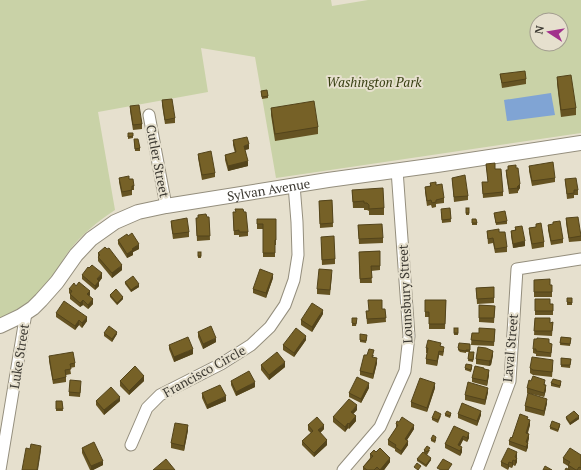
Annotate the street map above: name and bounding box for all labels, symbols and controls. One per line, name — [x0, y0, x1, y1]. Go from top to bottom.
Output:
north arrow — [529, 12, 569, 52]
text: N — [532, 24, 547, 35]
park label: Washington Park — [326, 73, 422, 91]
street label: Cutler Street — [142, 123, 174, 199]
street label: Sylvan Avenue — [226, 174, 311, 205]
street label: Lounsbury Street — [393, 244, 417, 344]
street label: Laval Street — [498, 313, 522, 383]
street label: Luke Street — [5, 322, 33, 390]
street label: Francisco Circle — [159, 341, 249, 401]

